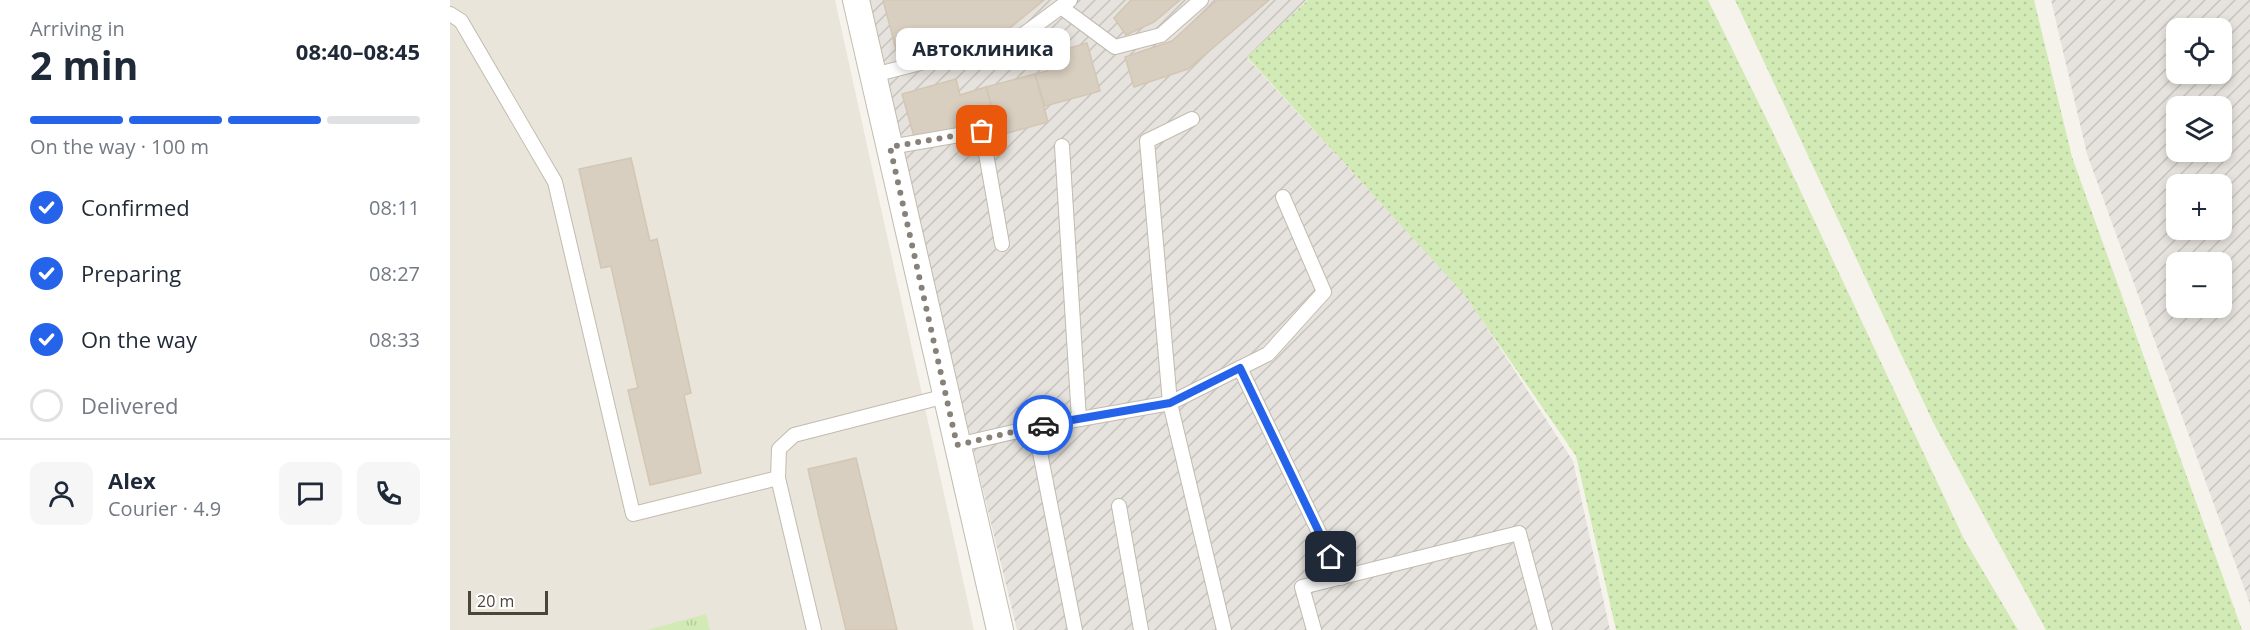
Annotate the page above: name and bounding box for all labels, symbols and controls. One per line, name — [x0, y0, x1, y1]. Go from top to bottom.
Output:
text: Arriving in — [30, 15, 125, 42]
map controls — [2166, 18, 2232, 318]
button: locate — [2166, 18, 2232, 84]
callout: Автоклиника — [895, 29, 1069, 71]
text: Автоклиника — [912, 35, 1054, 62]
text: 08:40–08:45 — [296, 36, 420, 66]
text: 2 min — [30, 38, 138, 91]
button: layers — [2166, 96, 2232, 162]
pin — [956, 105, 1007, 156]
icon: bag — [965, 114, 998, 147]
text: On the way · 100 m — [30, 133, 209, 160]
button: + — [2166, 174, 2232, 240]
icon: check — [30, 191, 63, 224]
text: Confirmed — [81, 192, 190, 222]
text: 08:11 — [369, 194, 420, 221]
button: − — [2166, 252, 2232, 318]
icon: check — [30, 257, 63, 290]
text: Preparing — [81, 258, 181, 288]
text: 08:27 — [369, 260, 420, 287]
icon: check — [30, 323, 63, 356]
text: On the way — [81, 324, 197, 354]
text: 08:33 — [369, 326, 420, 353]
text: Delivered — [81, 390, 179, 420]
courier — [1013, 395, 1073, 455]
icon: car — [1027, 409, 1060, 442]
button: person — [30, 462, 93, 525]
button: chat — [279, 462, 342, 525]
button: phone — [357, 462, 420, 525]
text: Alex — [108, 465, 156, 495]
text: Courier · 4.9 — [108, 495, 221, 522]
pin — [1305, 531, 1356, 582]
icon: home — [1314, 540, 1347, 573]
scale bar — [468, 588, 548, 616]
text: 20 m — [477, 590, 514, 612]

